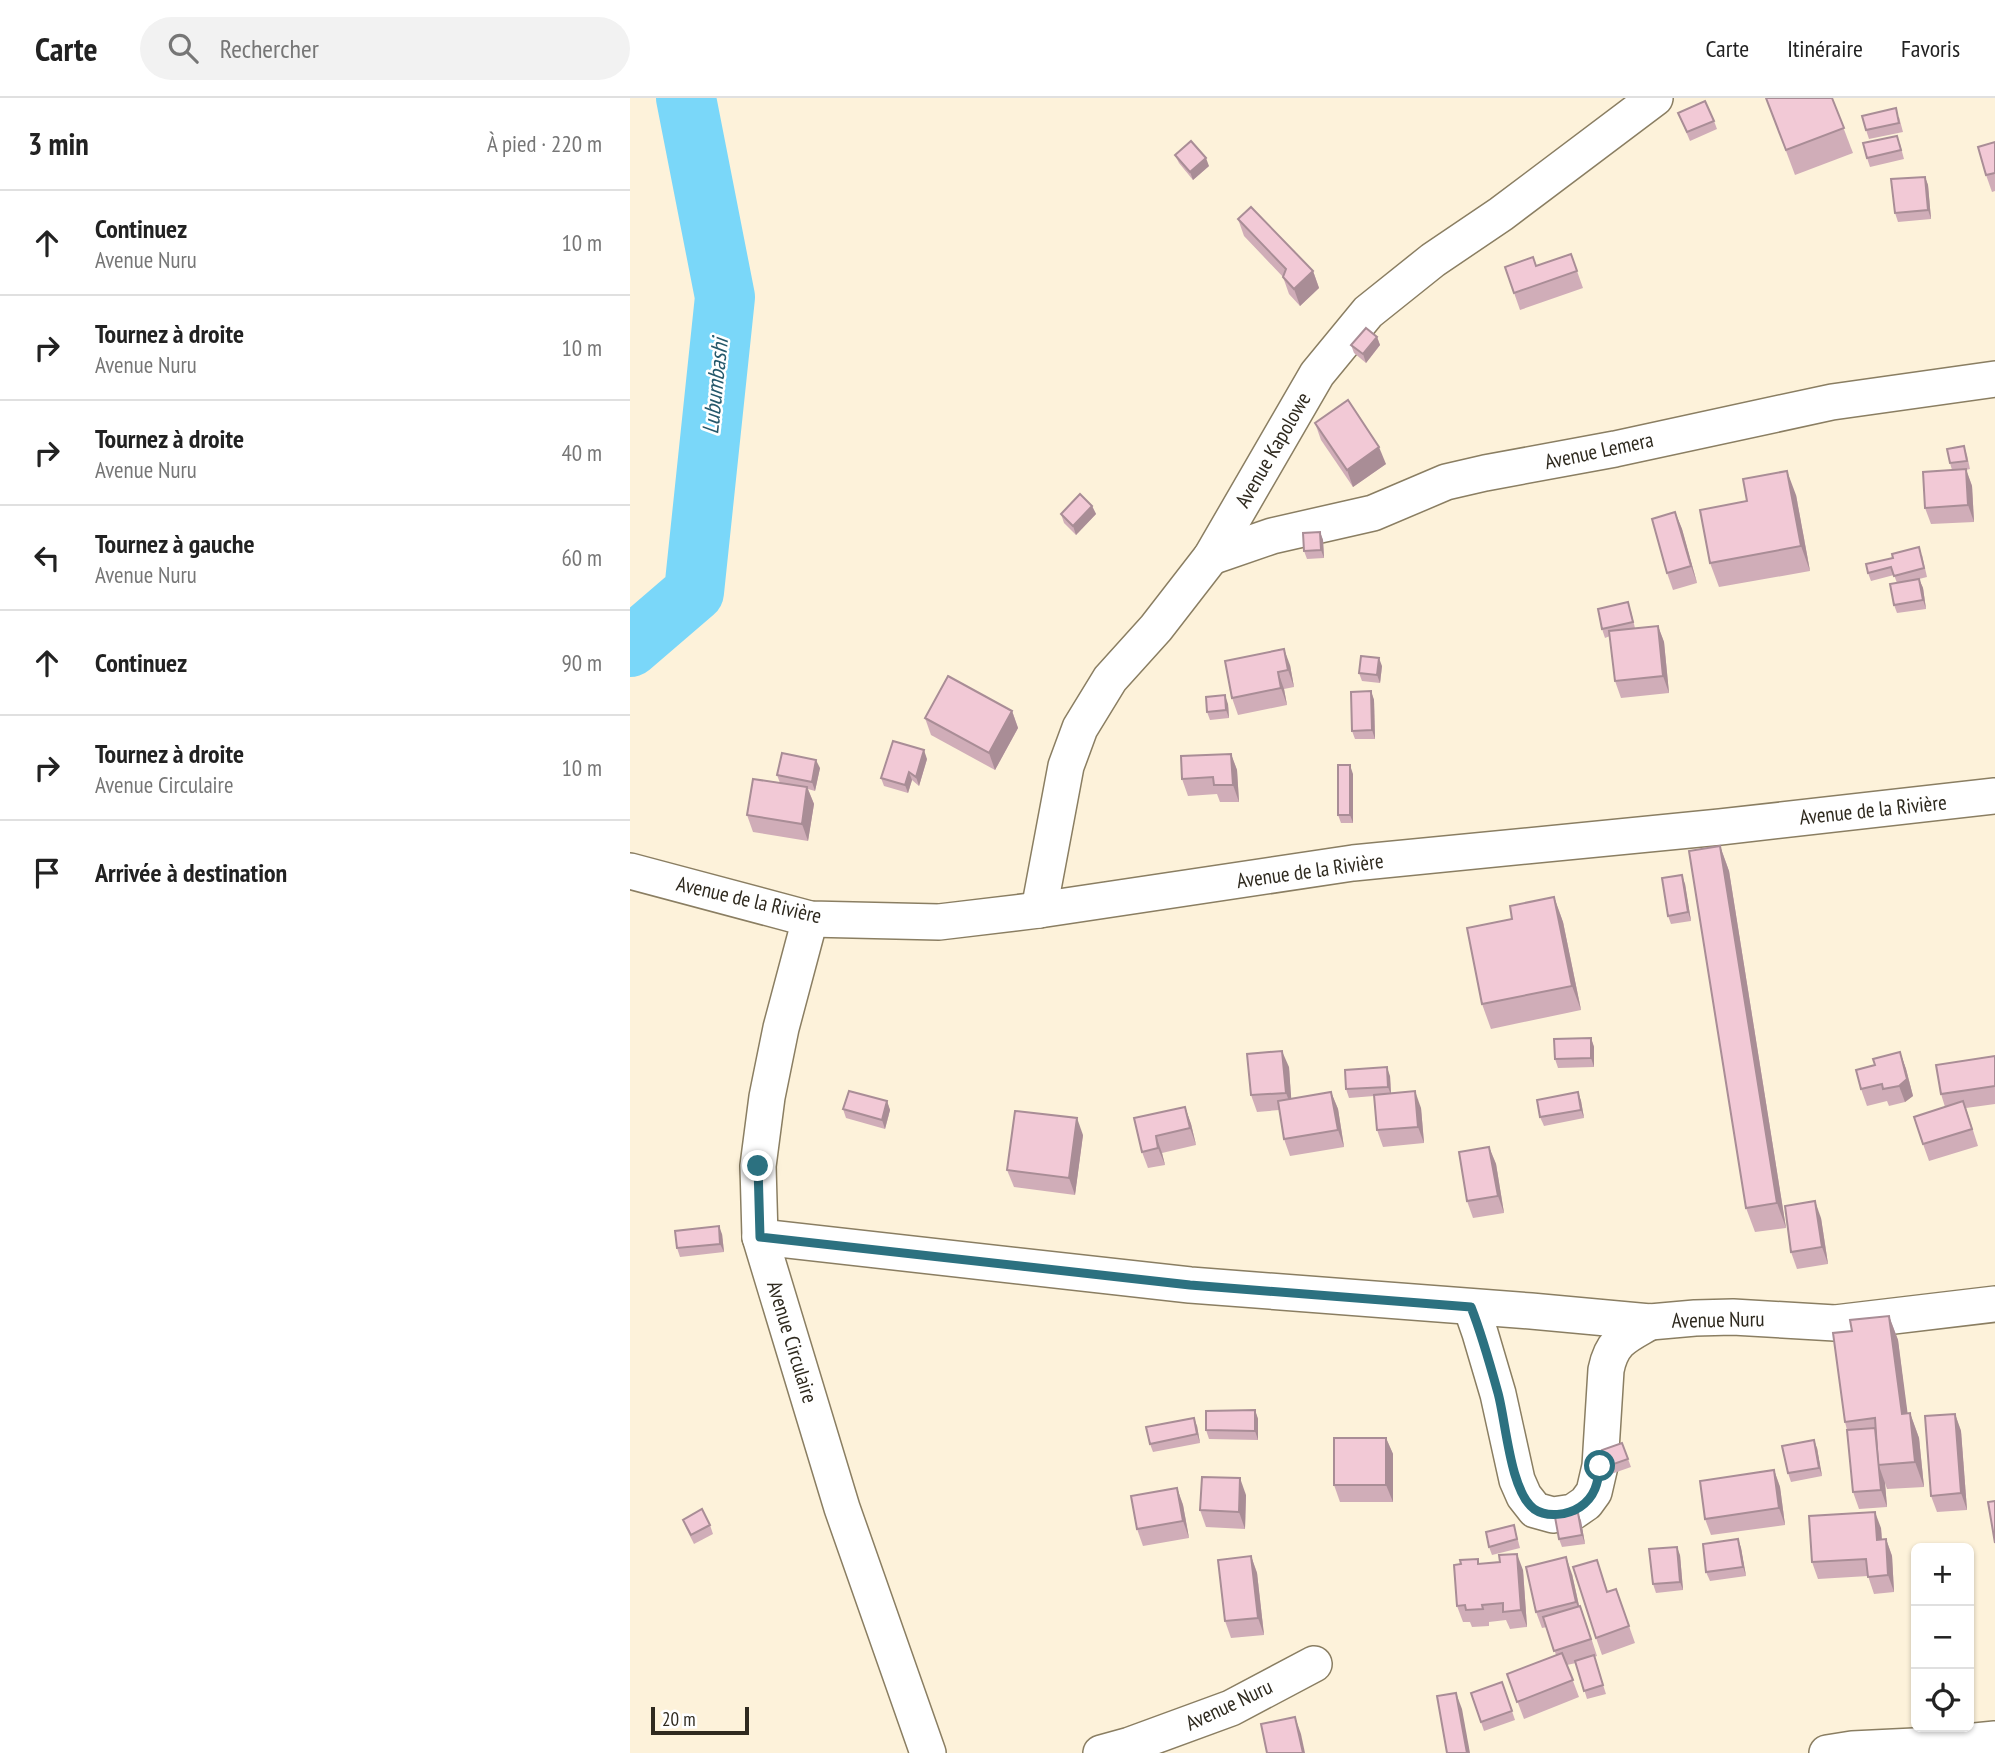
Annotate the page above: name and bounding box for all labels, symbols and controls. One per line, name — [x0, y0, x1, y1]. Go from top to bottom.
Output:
search box — [140, 17, 630, 80]
text: Carte — [35, 27, 98, 70]
icon: search — [164, 29, 202, 67]
text: Rechercher — [220, 32, 319, 65]
text: Carte — [1705, 33, 1749, 64]
text: Itinéraire — [1787, 33, 1863, 64]
text: Favoris — [1901, 33, 1960, 64]
text: 3 min — [28, 124, 89, 163]
text: À pied · 220 m — [487, 129, 602, 158]
text: Continuez — [95, 212, 187, 245]
icon: ahead — [28, 224, 66, 262]
text: 10 m — [561, 228, 602, 257]
text: Avenue Nuru — [95, 245, 197, 274]
text: Tournez à droite — [95, 317, 244, 350]
icon: right — [28, 329, 66, 367]
text: 10 m — [561, 333, 602, 362]
water label: Lubumbashi — [695, 334, 734, 435]
text: Avenue Nuru — [95, 350, 197, 379]
street label: Avenue Kapolowe — [1229, 387, 1316, 512]
text: Tournez à droite — [95, 422, 244, 455]
street label: Avenue Lemera — [1542, 426, 1656, 475]
icon: right — [28, 434, 66, 472]
text: 40 m — [561, 438, 602, 467]
text: Avenue Nuru — [95, 455, 197, 484]
text: Tournez à gauche — [95, 527, 255, 560]
icon: left — [28, 539, 66, 577]
text: 60 m — [561, 543, 602, 572]
text: Avenue Nuru — [95, 560, 197, 589]
icon: ahead — [28, 644, 66, 682]
text: Continuez — [95, 646, 187, 679]
text: 90 m — [561, 648, 602, 677]
text: Tournez à droite — [95, 737, 244, 770]
icon: right — [28, 749, 66, 787]
text: 10 m — [561, 753, 602, 782]
text: Avenue Circulaire — [95, 770, 233, 799]
street label: Avenue de la Rivière — [1798, 788, 1948, 831]
street label: Avenue de la Rivière — [1235, 847, 1385, 894]
icon: arrive — [28, 854, 66, 892]
text: Arrivée à destination — [95, 856, 287, 889]
street label: Avenue de la Rivière — [674, 870, 824, 929]
route end — [742, 1150, 773, 1181]
street label: Avenue Circulaire — [761, 1277, 824, 1406]
street label: Avenue Nuru — [1671, 1305, 1765, 1334]
route start — [1584, 1450, 1615, 1481]
map controls — [1911, 1543, 1974, 1732]
button: + — [1911, 1543, 1974, 1606]
button: − — [1911, 1606, 1974, 1669]
button: locate — [1911, 1669, 1974, 1732]
street label: Avenue Nuru — [1181, 1673, 1277, 1736]
scale bar — [651, 1704, 749, 1736]
text: 20 m — [662, 1707, 696, 1731]

